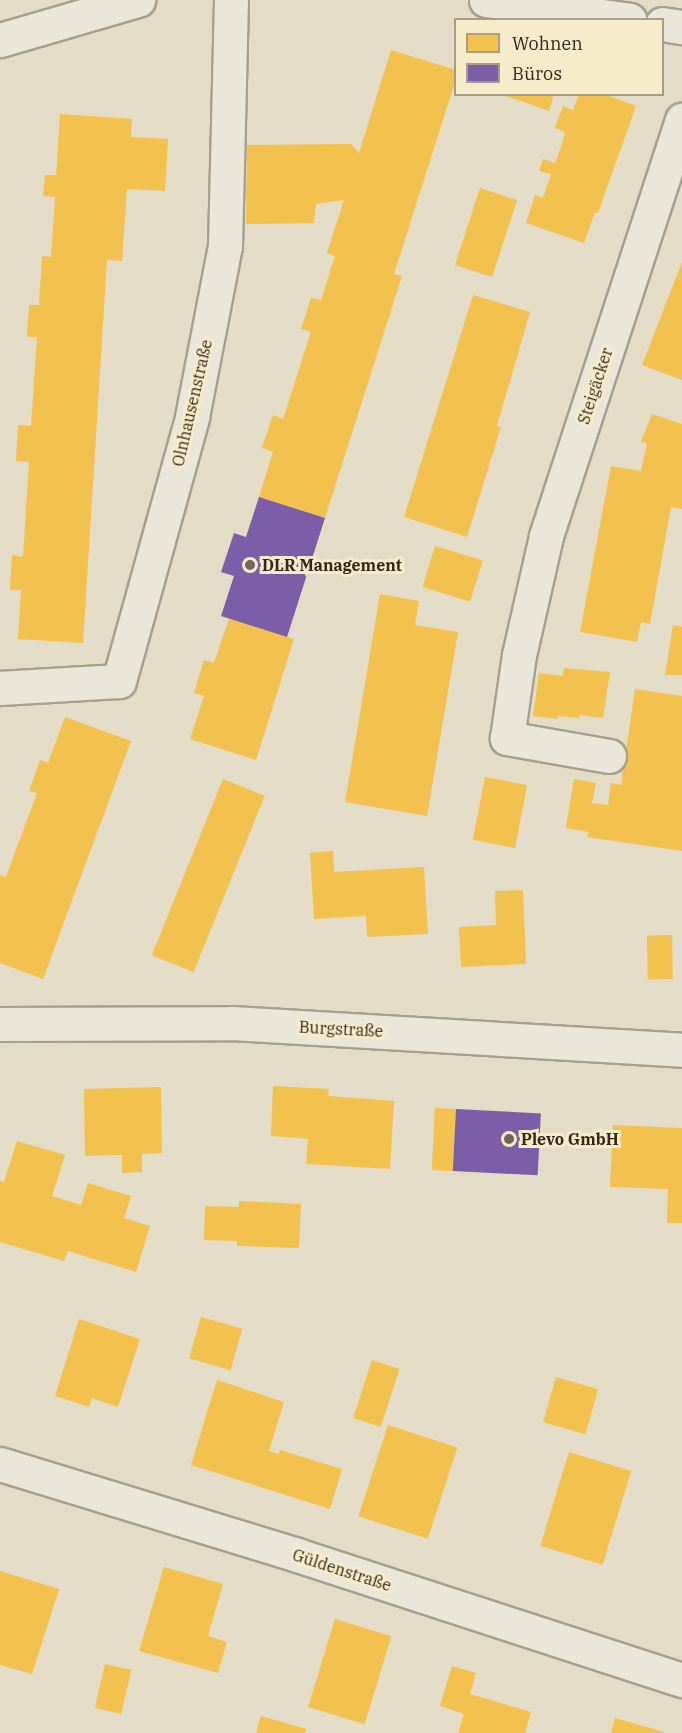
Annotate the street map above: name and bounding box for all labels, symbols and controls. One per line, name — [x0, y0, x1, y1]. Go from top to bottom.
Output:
legend — [454, 18, 664, 96]
text: Wohnen — [512, 32, 583, 55]
text: Büros — [512, 62, 562, 85]
street label: Olnhausenstraße — [168, 338, 216, 468]
street label: Steigäcker — [574, 345, 616, 427]
place label: DLR Management — [262, 555, 402, 575]
marker: DLR Management — [243, 558, 257, 572]
street label: Burgstraße — [298, 1017, 384, 1041]
place label: Plevo GmbH — [521, 1129, 619, 1149]
marker: Plevo GmbH — [502, 1132, 516, 1146]
street label: Güldenstraße — [290, 1545, 394, 1595]

